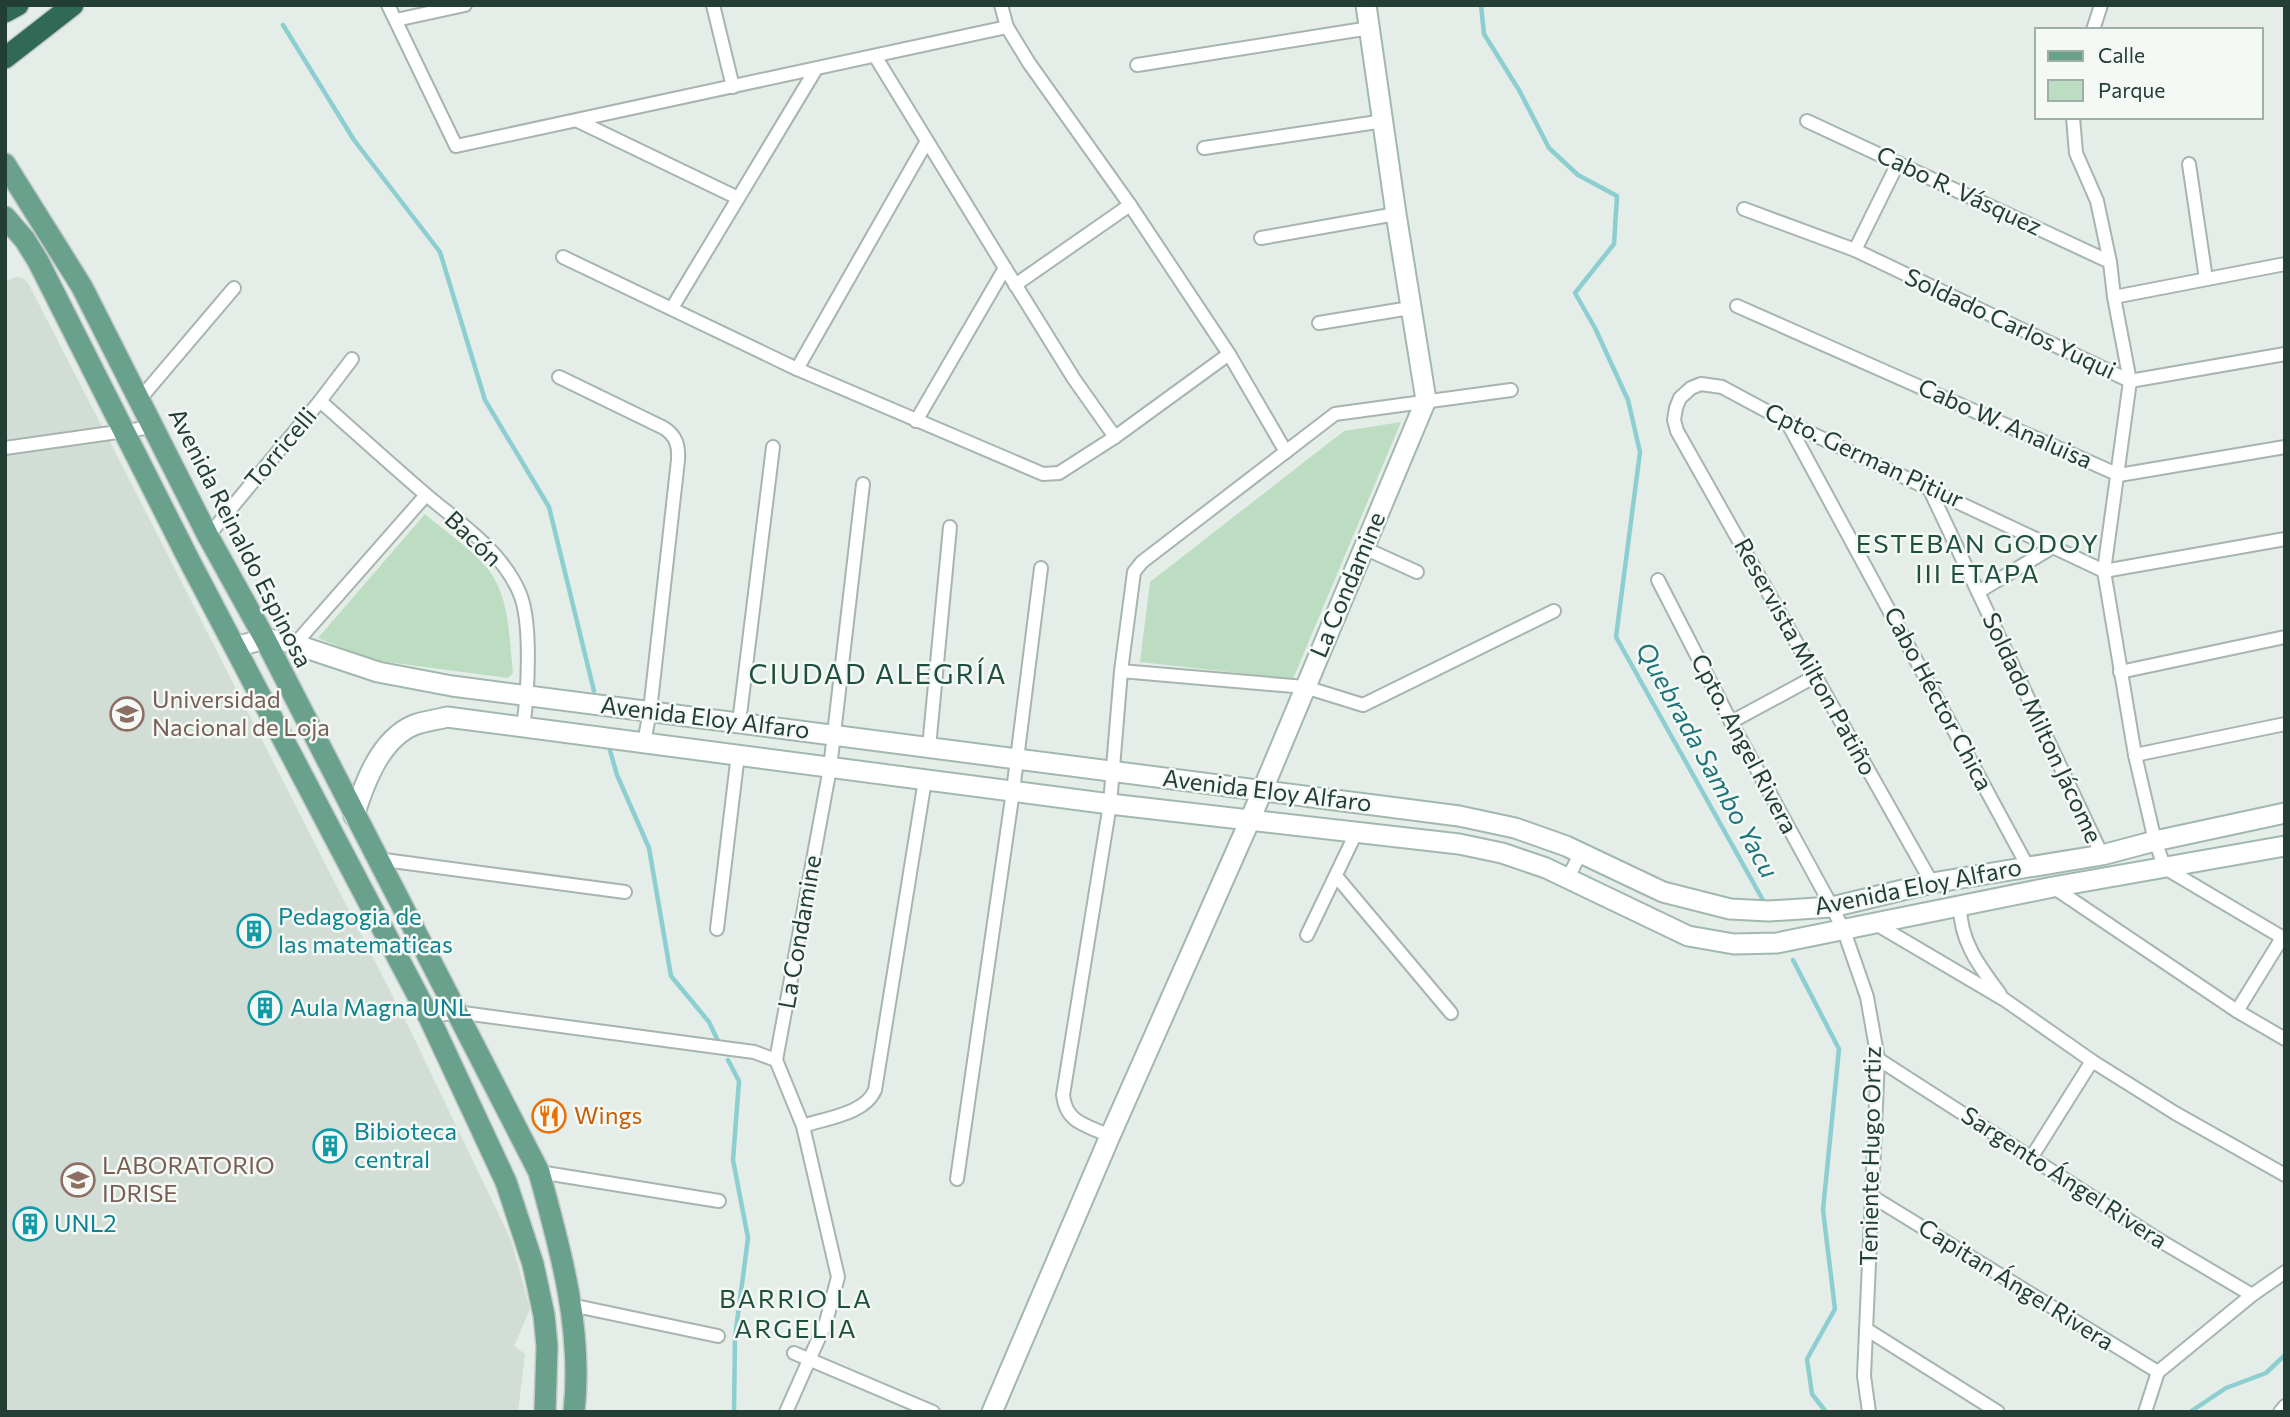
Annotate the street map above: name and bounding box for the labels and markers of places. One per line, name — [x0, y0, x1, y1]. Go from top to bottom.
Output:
place label: Universidad Nacional de Loja — [152, 684, 330, 741]
school or university icon: Universidad Nacional de Loja — [108, 695, 146, 733]
place label: Pedagogia de las matematicas — [278, 901, 453, 958]
building icon: Pedagogia de las matematicas — [235, 912, 273, 950]
building icon: Aula Magna UNL — [246, 989, 284, 1027]
place label: Aula Magna UNL — [290, 992, 472, 1021]
restaurant icon: Wings — [530, 1097, 568, 1135]
place label: Wings — [574, 1100, 642, 1129]
place label: Bibioteca central — [354, 1116, 457, 1173]
building icon: Bibioteca central — [311, 1127, 349, 1165]
place label: LABORATORIO IDRISE — [102, 1150, 275, 1207]
school or university icon: LABORATORIO IDRISE — [59, 1161, 97, 1199]
building icon: UNL2 — [11, 1205, 49, 1243]
place label: UNL2 — [54, 1208, 117, 1237]

